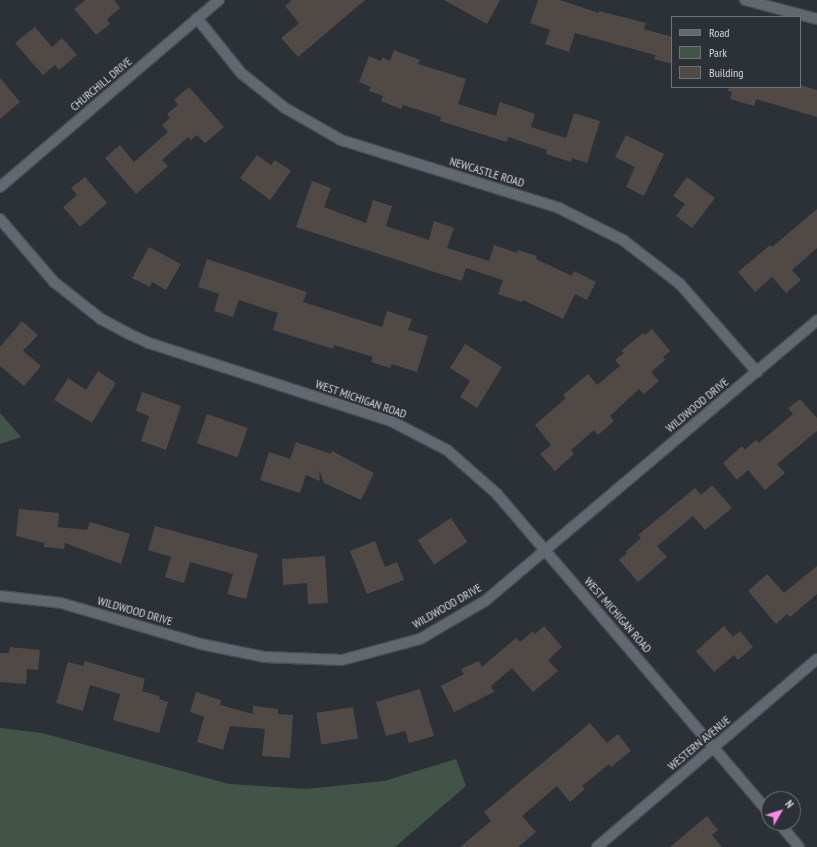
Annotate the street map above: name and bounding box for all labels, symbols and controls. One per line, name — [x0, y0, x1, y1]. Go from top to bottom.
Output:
legend — [671, 16, 801, 88]
text: Road — [709, 25, 729, 40]
text: Park — [709, 45, 727, 60]
street label: CHURCHILL DRIVE — [67, 54, 135, 114]
text: Building — [709, 65, 744, 80]
street label: NEWCASTLE ROAD — [448, 154, 526, 190]
street label: WILDWOOD DRIVE — [663, 375, 731, 435]
street label: WEST MICHIGAN ROAD — [313, 377, 409, 421]
street label: WEST MICHIGAN ROAD — [581, 574, 655, 656]
street label: WILDWOOD DRIVE — [410, 580, 484, 632]
street label: WILDWOOD DRIVE — [96, 593, 174, 629]
street label: WESTERN AVENUE — [665, 713, 733, 773]
north arrow — [761, 791, 801, 831]
text: N — [782, 797, 797, 811]

